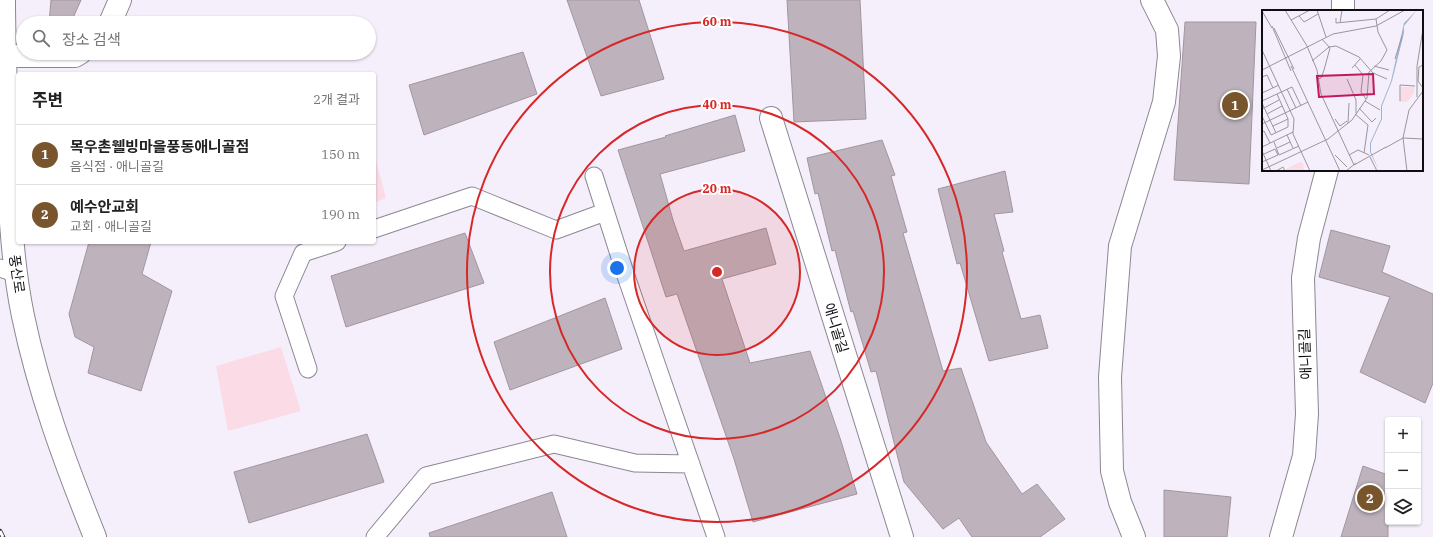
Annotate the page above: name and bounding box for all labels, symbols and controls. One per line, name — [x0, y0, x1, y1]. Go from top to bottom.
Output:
inset map — [1262, 10, 1423, 171]
text: 60 m — [703, 14, 732, 29]
search box — [16, 16, 376, 60]
icon: search — [30, 27, 52, 49]
text: 장소 검색 — [62, 30, 121, 49]
text: 주변 — [32, 89, 63, 111]
pin: 1 — [1222, 90, 1248, 120]
text: 2개 결과 — [313, 91, 360, 108]
text: 40 m — [703, 97, 732, 112]
text: 목우촌웰빙마을풍동애니골점 — [70, 137, 249, 156]
text: 1 — [41, 146, 49, 163]
text: 150 m — [321, 146, 360, 163]
text: 음식점 · 애니골길 — [70, 158, 164, 175]
text: 20 m — [703, 181, 732, 196]
text: 예수안교회 — [70, 197, 139, 216]
text: 2 — [41, 206, 49, 223]
text: 190 m — [321, 206, 360, 223]
text: 교회 · 애니골길 — [70, 218, 152, 235]
street label: 풍산로 — [5, 254, 29, 295]
your location — [607, 258, 627, 278]
centre of rings — [710, 265, 724, 279]
street label: 애니골길 — [820, 301, 852, 355]
street label: 애니골길 — [1295, 328, 1315, 380]
map controls — [1385, 417, 1421, 525]
button: + — [1385, 417, 1421, 453]
button: − — [1385, 453, 1421, 489]
pin: 2 — [1357, 483, 1383, 513]
button: layers — [1385, 489, 1421, 525]

